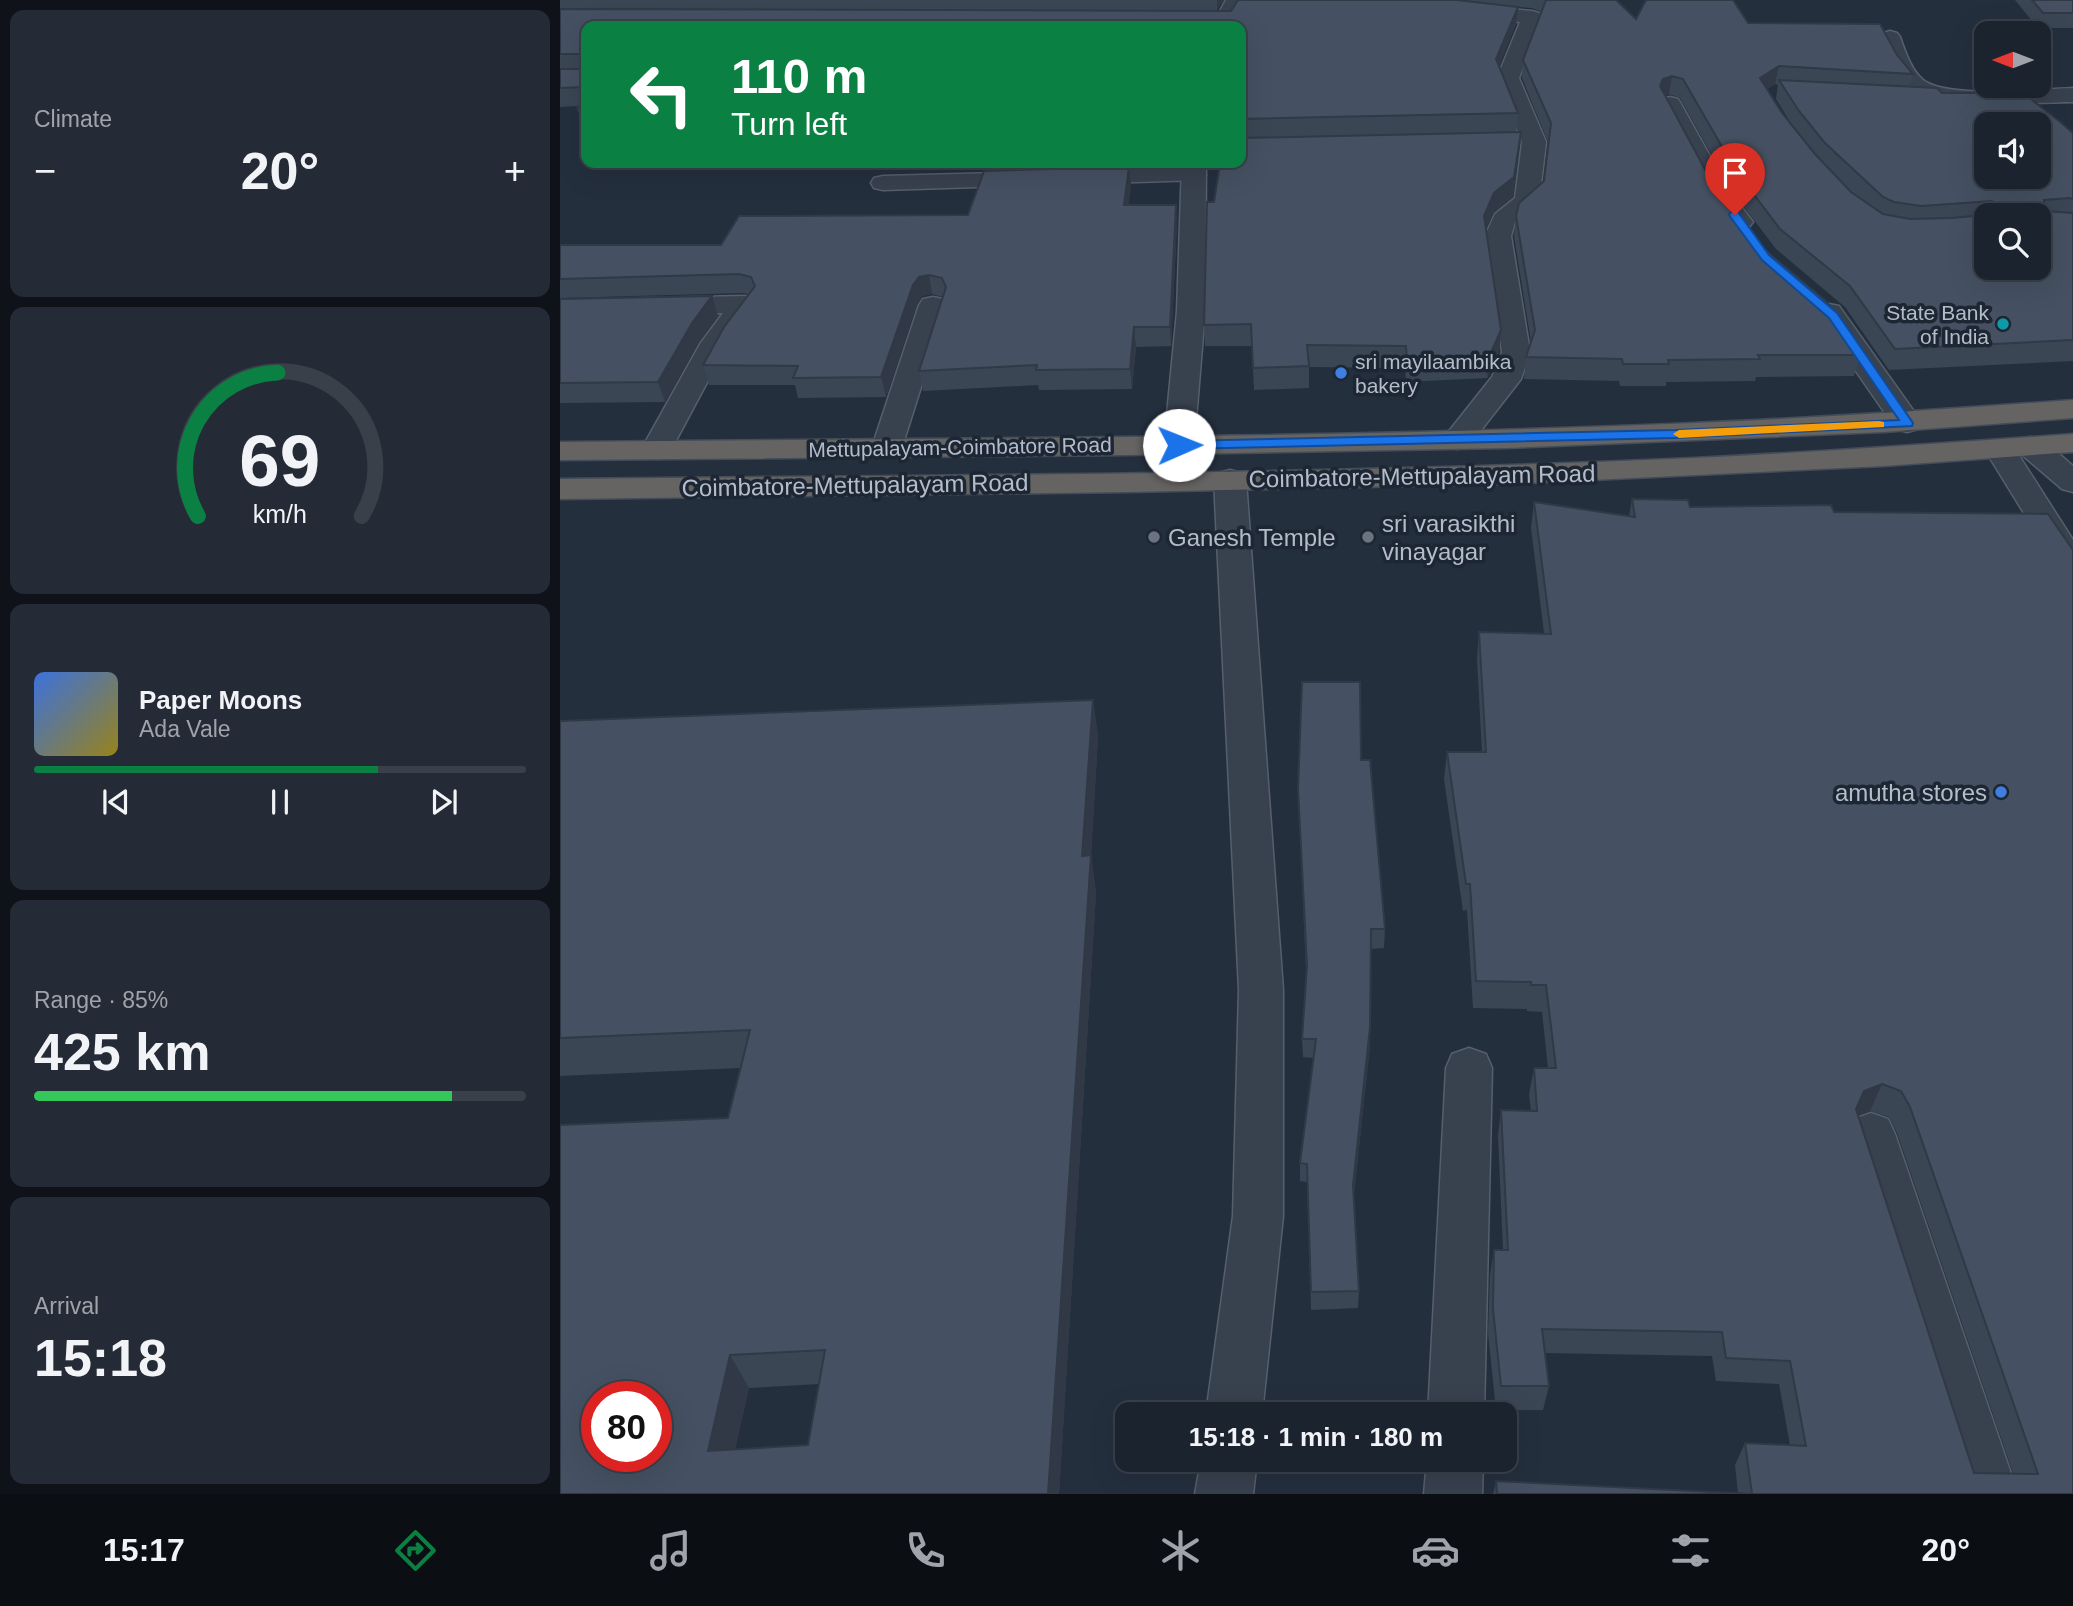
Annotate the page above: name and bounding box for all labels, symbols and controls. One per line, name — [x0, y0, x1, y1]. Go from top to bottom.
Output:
north arrow — [1974, 21, 2051, 98]
map controls — [1974, 21, 2051, 280]
icon: left — [616, 49, 707, 140]
text: 110 m — [731, 49, 867, 103]
text: Climate — [34, 106, 112, 132]
text: Turn left — [731, 106, 847, 142]
button: sound — [1974, 112, 2051, 189]
text: 20° — [241, 142, 319, 200]
pin — [1705, 143, 1765, 215]
text: − — [34, 150, 56, 192]
text: + — [504, 150, 526, 192]
icon: arrive — [1716, 154, 1754, 192]
button: search — [1974, 203, 2051, 280]
place label: State Bank of India — [1886, 301, 1989, 348]
marker: State Bank of India — [1995, 316, 2011, 332]
place label: sri mayilaambika bakery — [1355, 350, 1512, 397]
marker: sri mayilaambika bakery — [1333, 365, 1349, 381]
position arrow — [1142, 408, 1216, 482]
text: 69 — [240, 421, 320, 502]
street label: Mettupalayam-Coimbatore Road — [808, 433, 1112, 461]
street label: Coimbatore-Mettupalayam Road — [1248, 459, 1596, 493]
street label: Coimbatore-Mettupalayam Road — [681, 468, 1029, 502]
text: km/h — [253, 500, 307, 528]
place label: sri varasikthi vinayagar — [1382, 510, 1515, 565]
place label: Ganesh Temple — [1168, 524, 1336, 551]
marker: Ganesh Temple — [1146, 529, 1162, 545]
marker: sri varasikthi vinayagar — [1360, 529, 1376, 545]
text: Paper Moons — [139, 685, 302, 715]
text: Ada Vale — [139, 716, 231, 742]
place label: amutha stores — [1835, 779, 1987, 806]
icon: previous — [97, 783, 135, 821]
icon: pause — [261, 783, 299, 821]
icon: next — [425, 783, 463, 821]
marker: amutha stores — [1993, 784, 2009, 800]
text: Range · 85% — [34, 987, 168, 1013]
text: 425 km — [34, 1023, 210, 1081]
text: Arrival — [34, 1293, 99, 1319]
text: 15:18 — [34, 1329, 167, 1387]
speed limit sign: 80 — [581, 1381, 672, 1472]
text: 15:18 · 1 min · 180 m — [1189, 1422, 1443, 1452]
icon: directions — [391, 1526, 440, 1575]
icon: music — [646, 1526, 695, 1575]
icon: phone — [901, 1526, 950, 1575]
icon: climate — [1156, 1526, 1205, 1575]
icon: car — [1411, 1526, 1460, 1575]
icon: filters — [1666, 1526, 1715, 1575]
text: 15:17 — [103, 1532, 185, 1568]
text: 20° — [1922, 1532, 1970, 1568]

